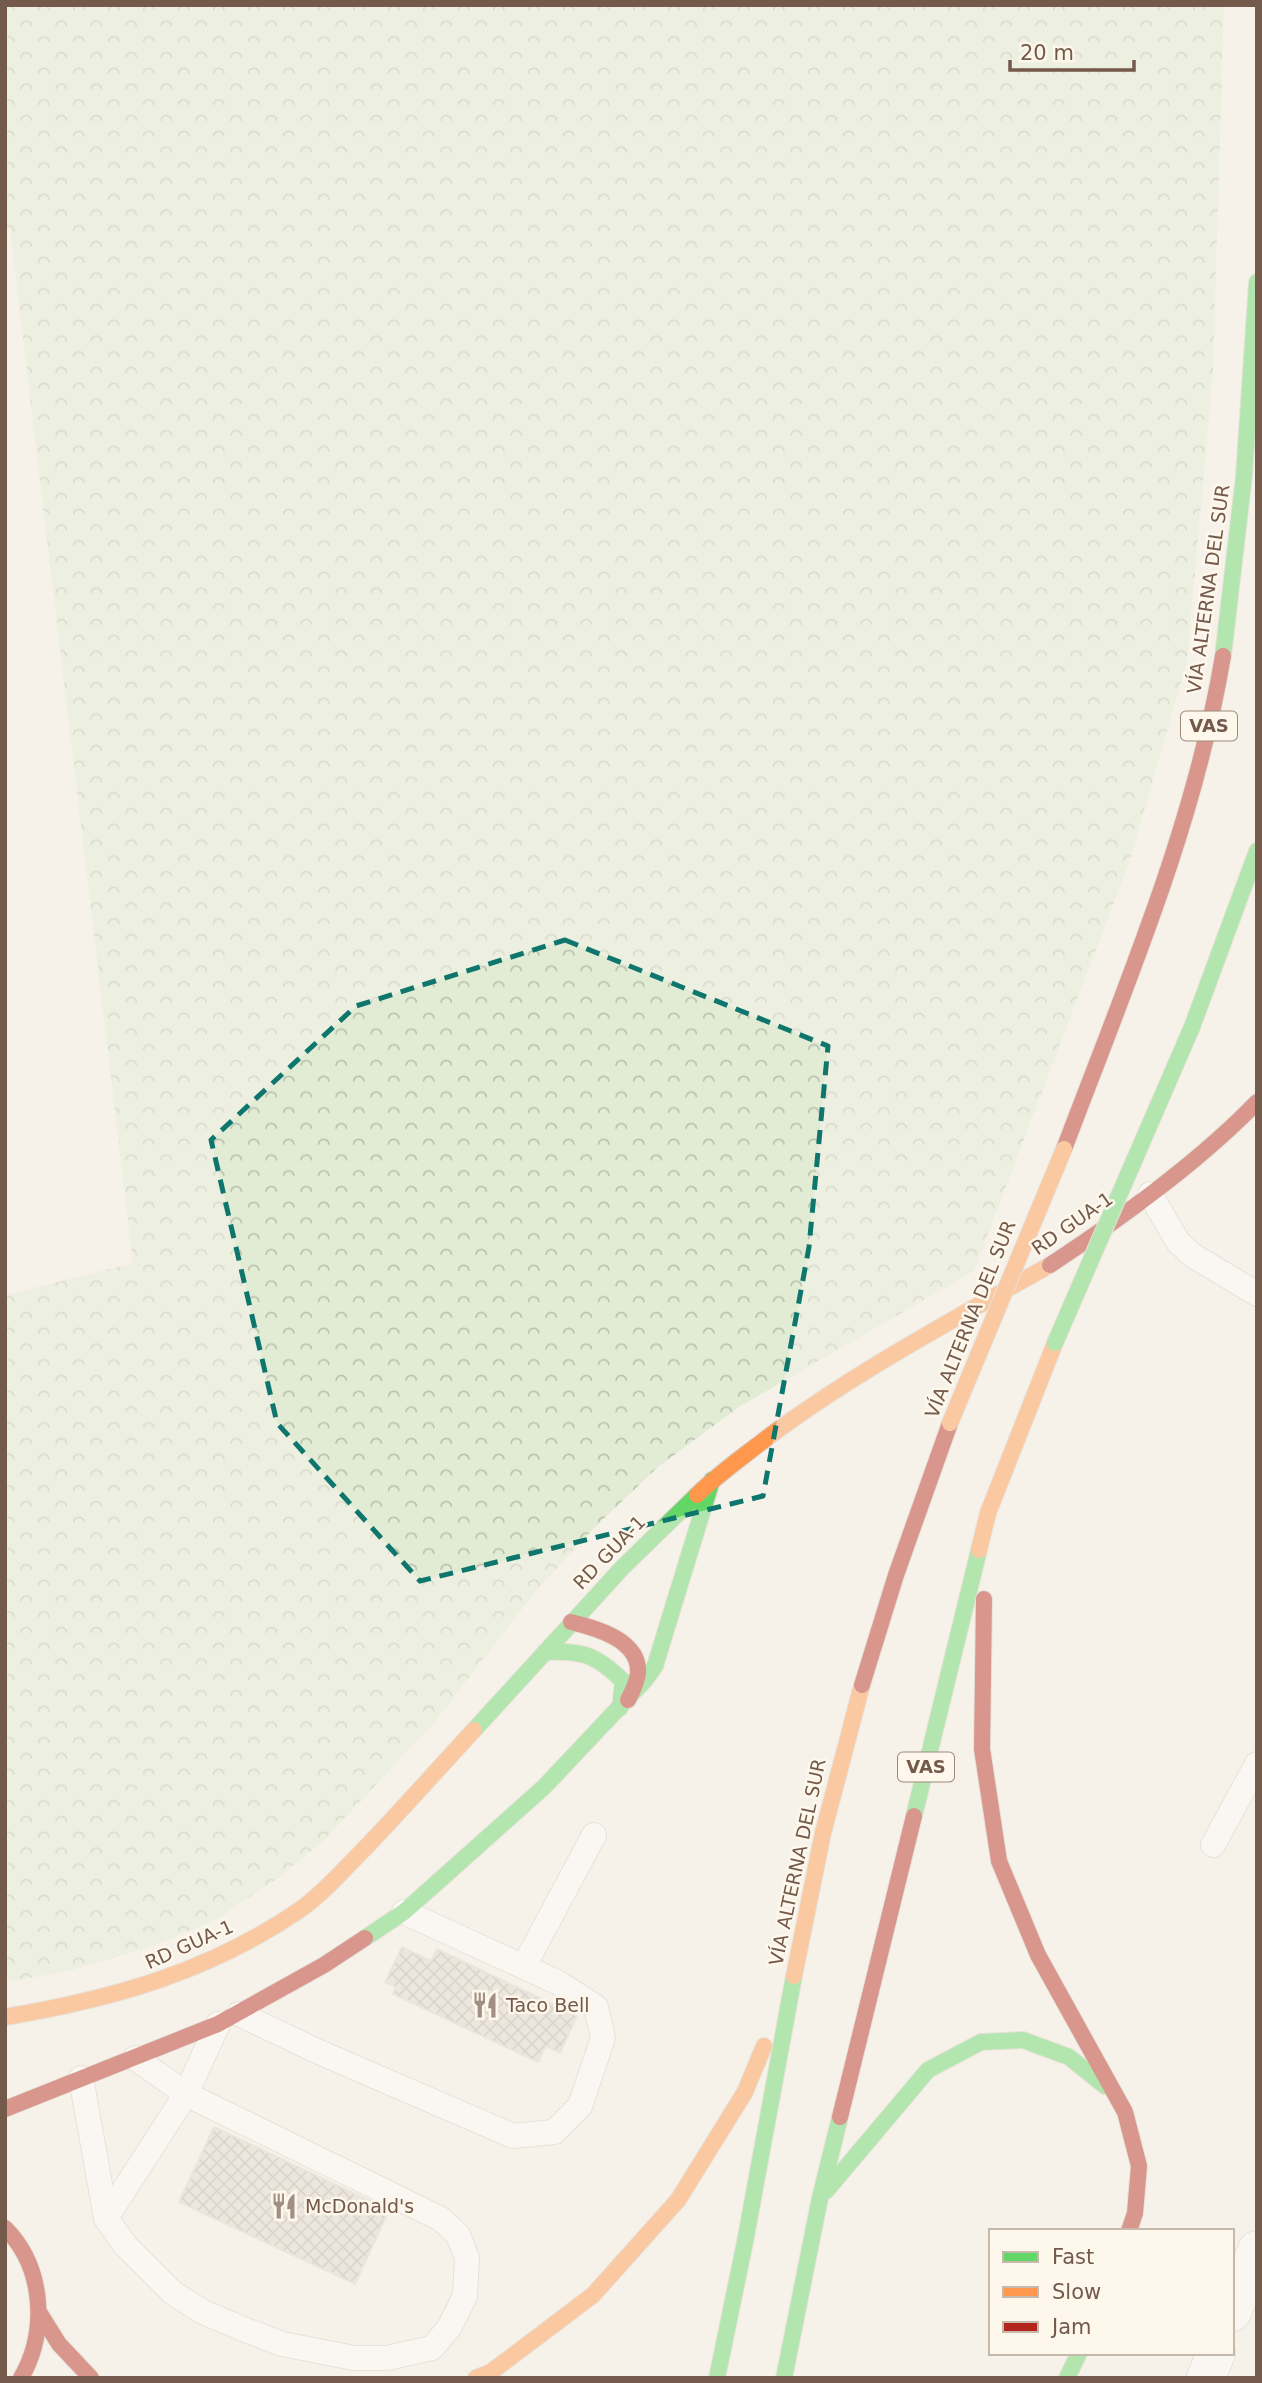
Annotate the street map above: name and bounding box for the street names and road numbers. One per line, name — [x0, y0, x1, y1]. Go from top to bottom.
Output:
street label: VÍA ALTERNA DEL SUR — [1182, 483, 1234, 695]
road number: VAS — [1181, 712, 1237, 740]
street label: RD GUA-1 — [1027, 1187, 1117, 1259]
street label: VÍA ALTERNA DEL SUR — [920, 1217, 1020, 1421]
street label: RD GUA-1 — [568, 1511, 650, 1593]
road number: VAS — [898, 1752, 954, 1782]
street label: VÍA ALTERNA DEL SUR — [764, 1756, 830, 1968]
street label: RD GUA-1 — [142, 1915, 236, 1973]

